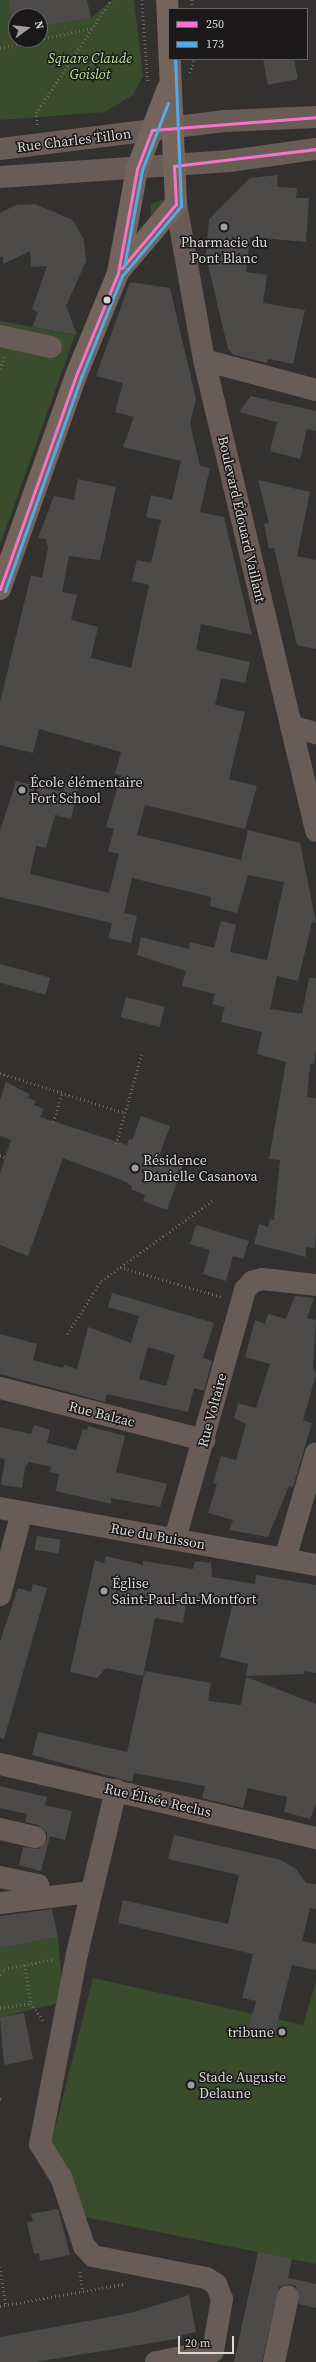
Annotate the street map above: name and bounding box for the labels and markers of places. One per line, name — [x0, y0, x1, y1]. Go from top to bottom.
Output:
marker: Pharmacie du Pont Blanc — [219, 222, 229, 232]
place label: Pharmacie du Pont Blanc — [181, 234, 267, 266]
unlabelled marker — [102, 295, 112, 305]
place label: École élémentaire Fort School — [30, 774, 143, 806]
marker: École élémentaire Fort School — [17, 785, 27, 795]
place label: Résidence Danielle Casanova — [143, 1152, 258, 1184]
marker: Résidence Danielle Casanova — [130, 1163, 140, 1173]
place label: Église Saint-Paul-du-Montfort — [112, 1575, 256, 1608]
marker: Église Saint-Paul-du-Montfort — [99, 1586, 109, 1596]
place label: tribune — [228, 2024, 274, 2040]
marker: tribune — [277, 2027, 287, 2037]
place label: Stade Auguste Delaune — [199, 2069, 286, 2102]
marker: Stade Auguste Delaune — [186, 2080, 196, 2090]

